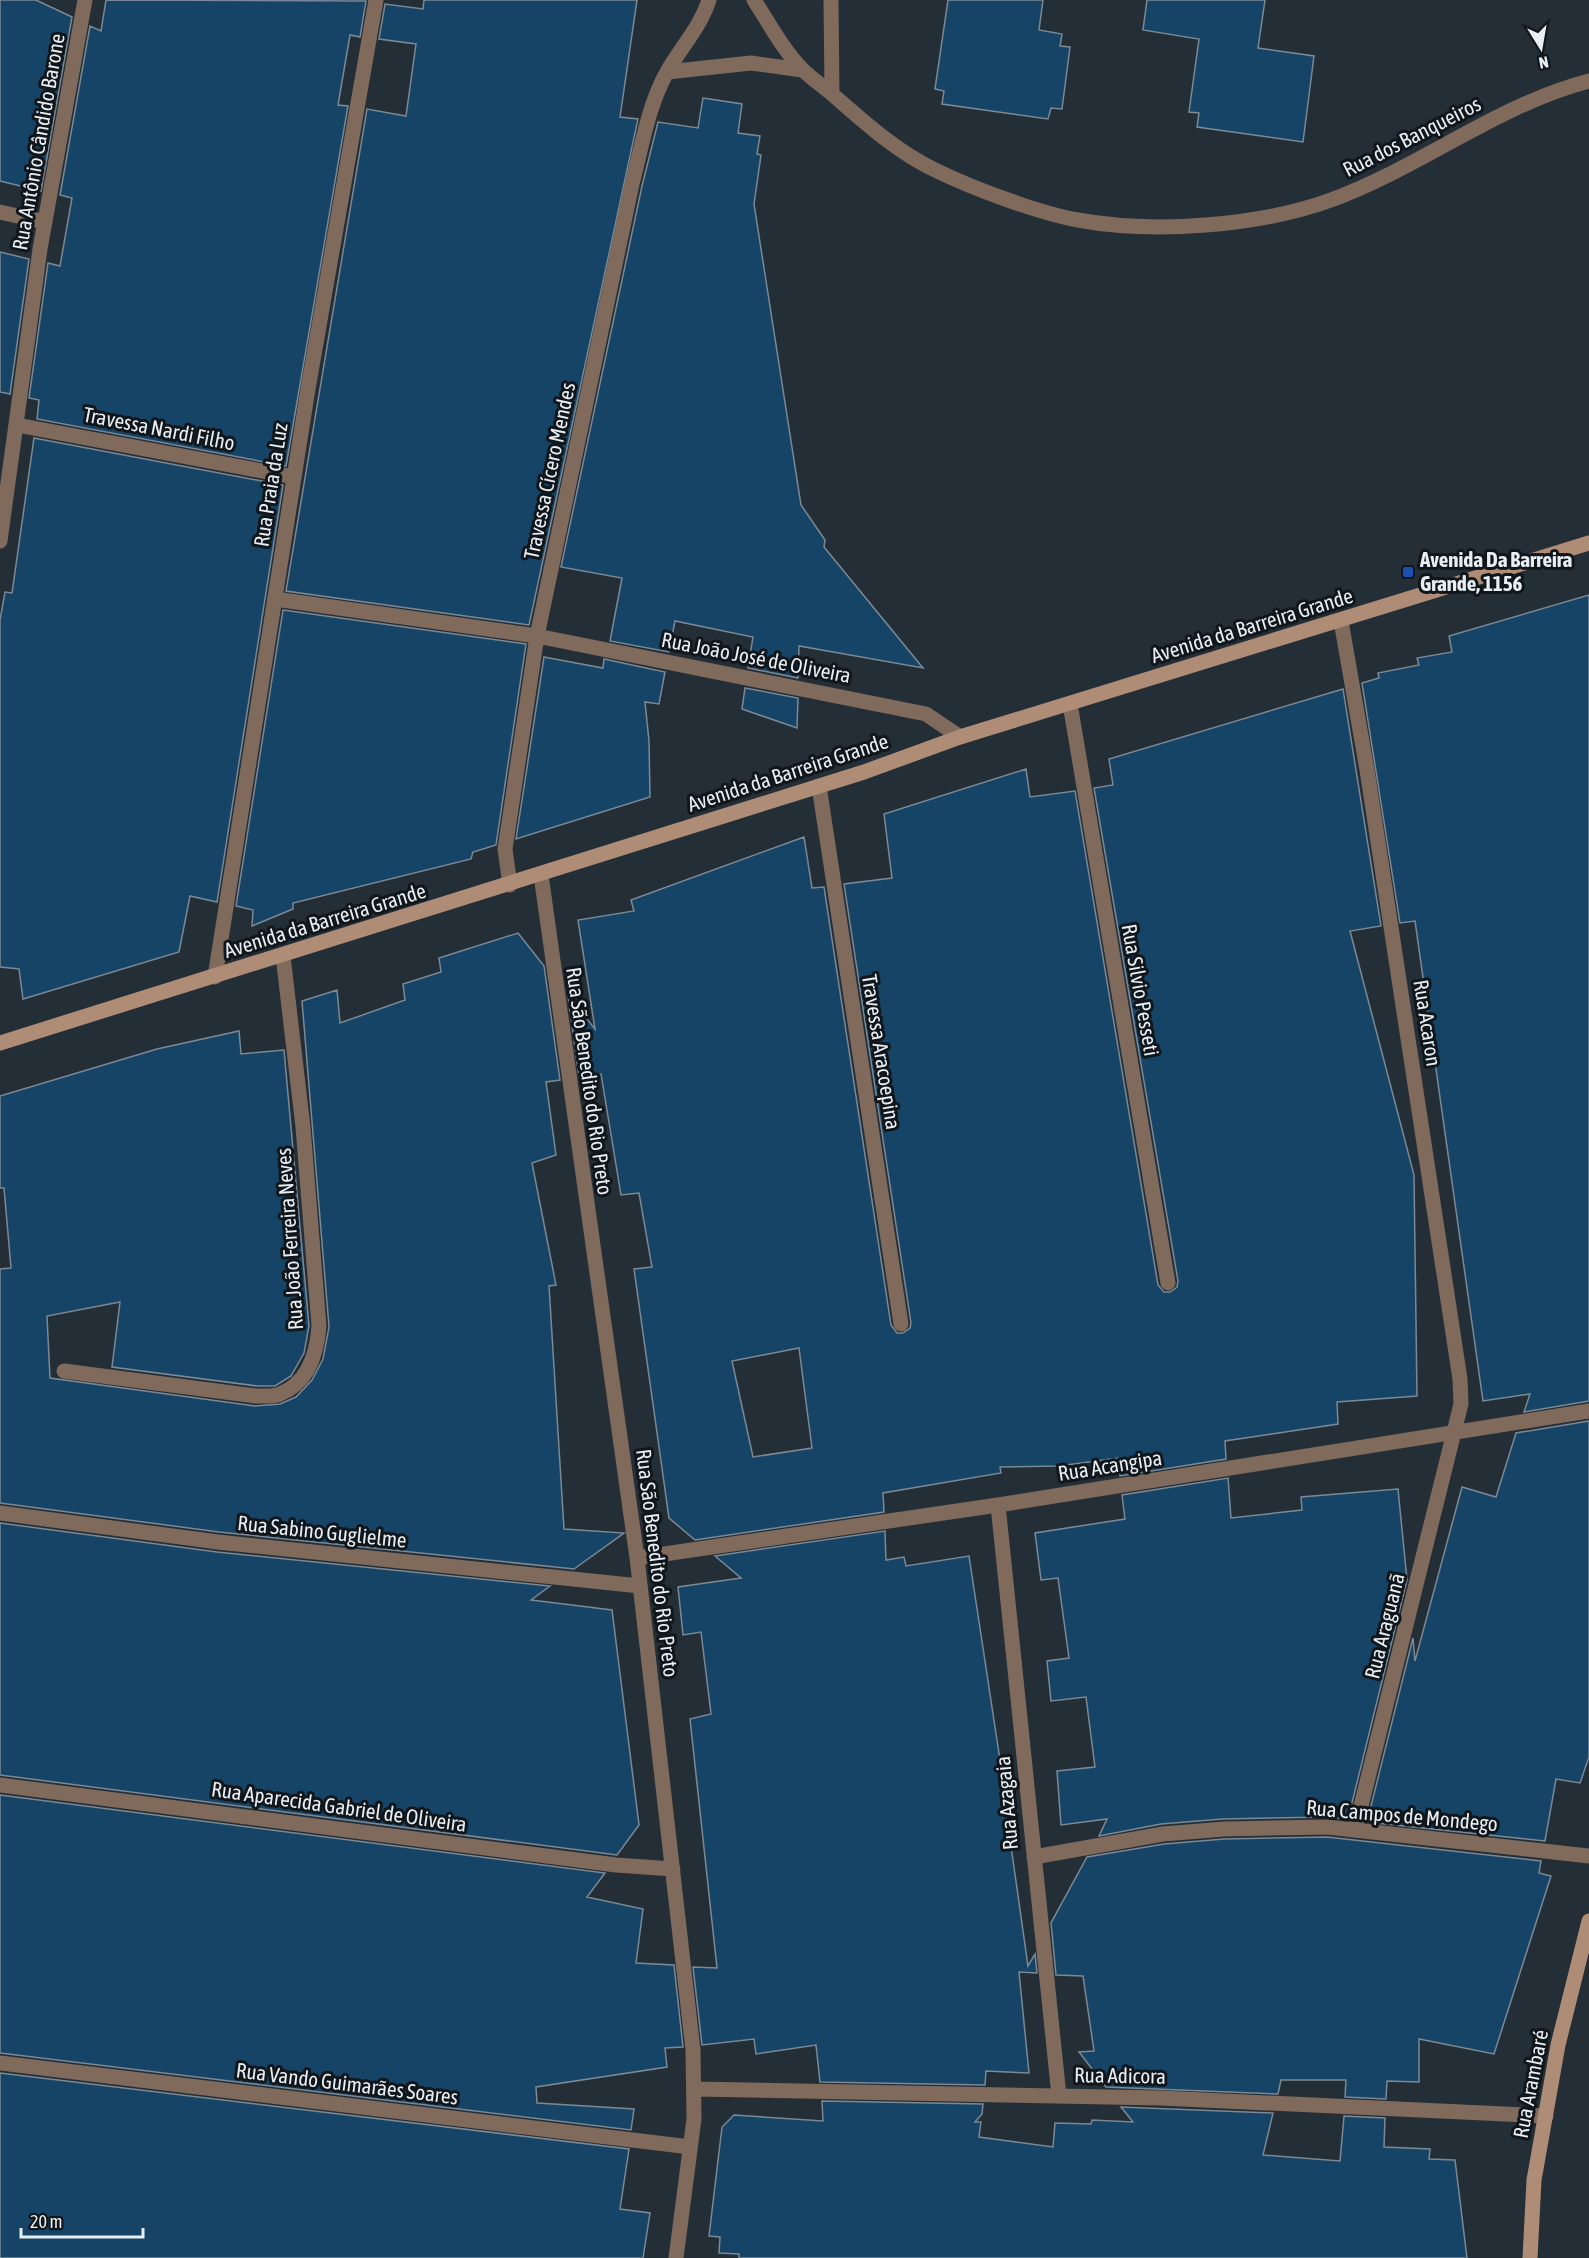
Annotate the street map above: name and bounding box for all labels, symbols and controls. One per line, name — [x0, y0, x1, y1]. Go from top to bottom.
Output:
north arrow — [1511, 18, 1571, 78]
street label: Rua Antônio Cândido Barone — [7, 32, 69, 252]
text: N — [1538, 53, 1550, 72]
street label: Rua dos Banqueiros — [1339, 91, 1484, 181]
street label: Travessa Cícero Mendes — [519, 380, 579, 561]
street label: Travessa Nardi Filho — [81, 402, 237, 454]
street label: Rua Praia da Luz — [248, 421, 292, 548]
place label: Avenida Da Barreira Grande, 1156 — [1419, 547, 1573, 595]
marker: Avenida Da Barreira Grande, 1156 — [1401, 565, 1415, 579]
street label: Avenida da Barreira Grande — [1148, 583, 1355, 667]
street label: Rua João José de Oliveira — [660, 627, 853, 687]
street label: Avenida da Barreira Grande — [684, 728, 891, 816]
street label: Avenida da Barreira Grande — [221, 878, 428, 962]
street label: Rua Silvio Pesseti — [1118, 922, 1164, 1058]
street label: Rua São Benedito do Rio Preto — [562, 966, 618, 1196]
street label: Travessa Aracoepina — [858, 973, 906, 1131]
street label: Rua Acaron — [1409, 978, 1447, 1068]
street label: Rua João Ferreira Neves — [271, 1147, 307, 1331]
street label: Rua Acangipa — [1056, 1445, 1164, 1485]
street label: Rua São Benedito do Rio Preto — [632, 1447, 684, 1678]
street label: Rua Sabino Guglielme — [236, 1510, 408, 1552]
street label: Rua Araguanã — [1359, 1570, 1409, 1681]
street label: Rua Azagaia — [990, 1755, 1022, 1851]
street label: Rua Aparecida Gabriel de Oliveira — [210, 1776, 468, 1836]
street label: Rua Campos de Mondego — [1305, 1795, 1499, 1835]
street label: Rua Arambaré — [1508, 2028, 1552, 2140]
street label: Rua Vando Guimarães Soares — [235, 2057, 460, 2109]
street label: Rua Adicora — [1074, 2062, 1166, 2088]
scale bar — [21, 2201, 142, 2239]
text: 20 m — [30, 2211, 62, 2232]

